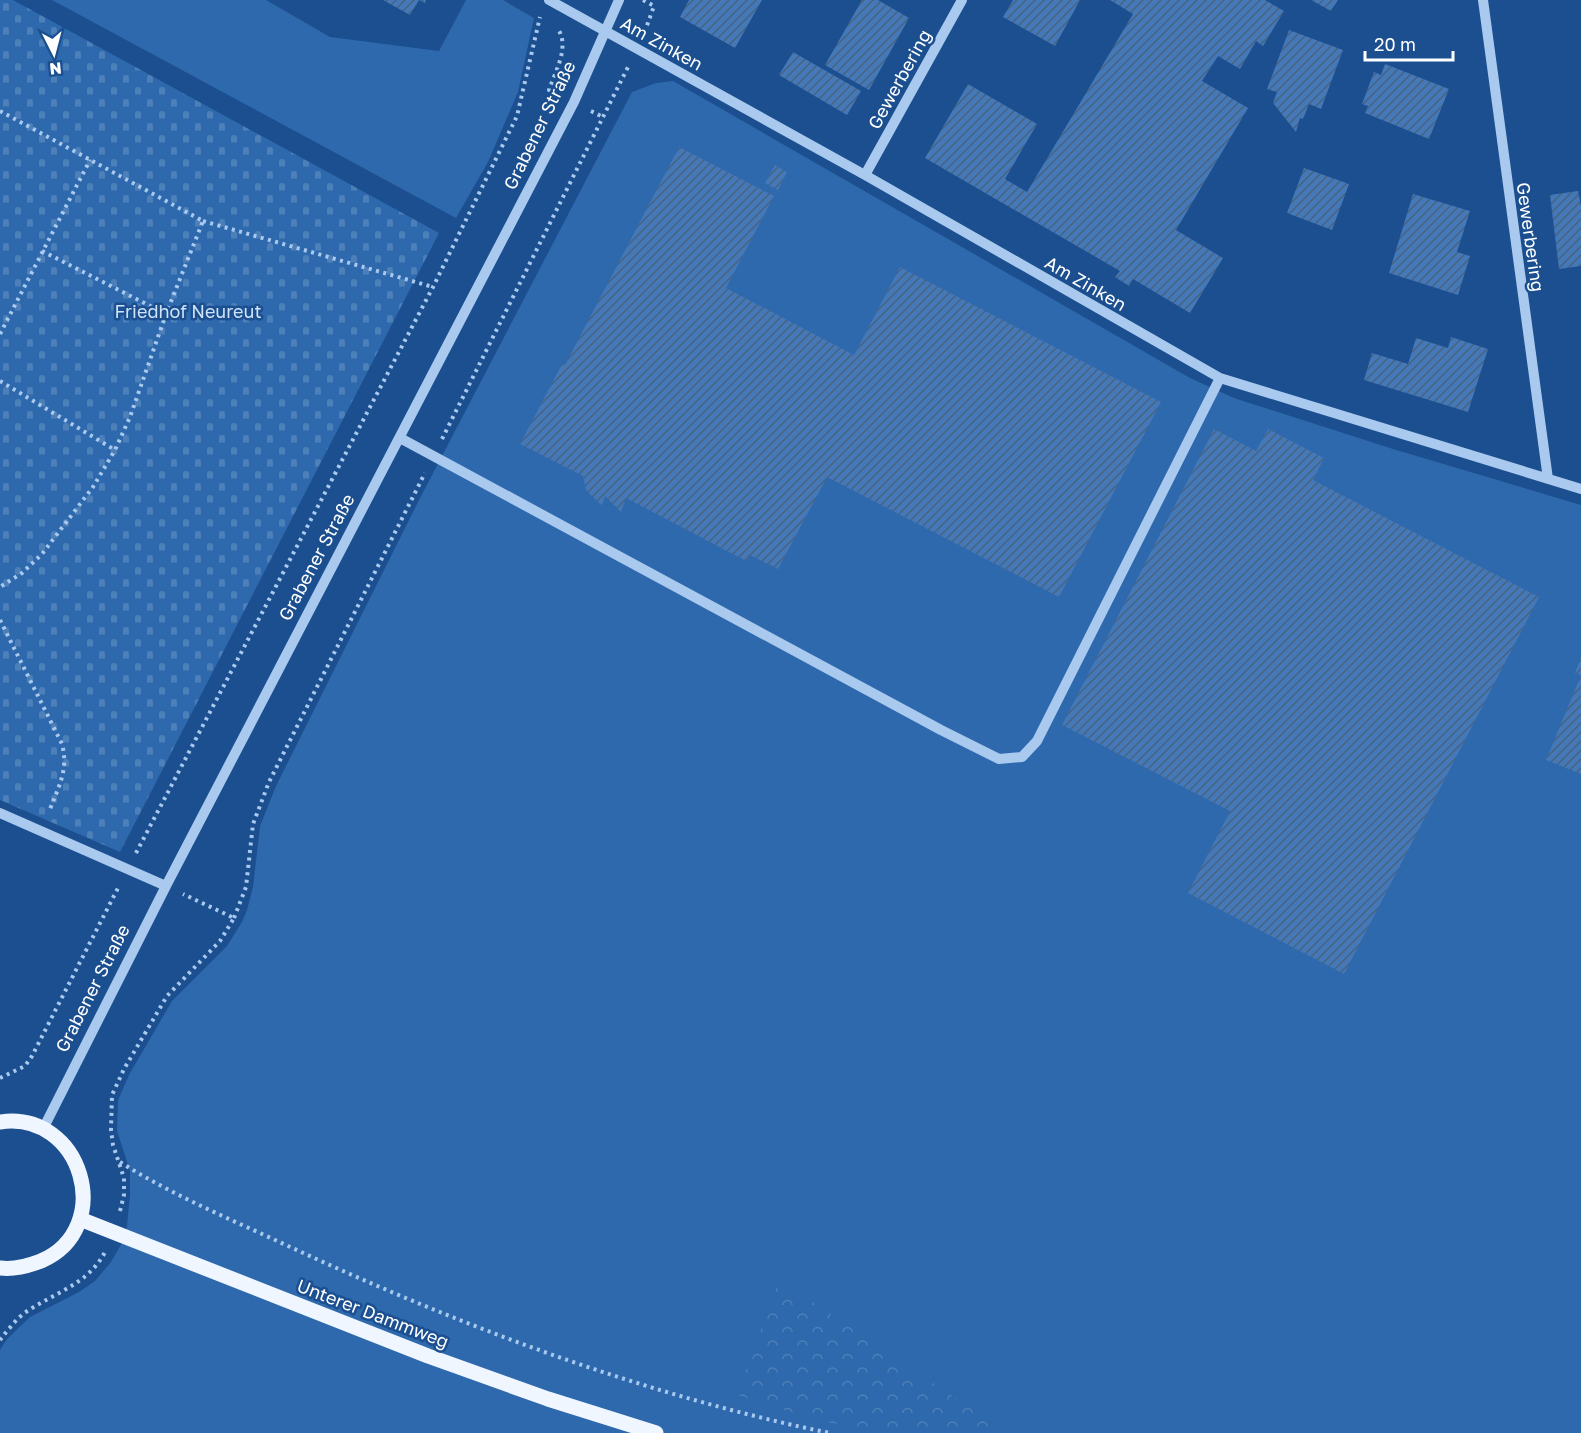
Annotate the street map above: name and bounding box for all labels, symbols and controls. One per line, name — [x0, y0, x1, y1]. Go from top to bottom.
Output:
street label: Am Zinken — [617, 11, 707, 75]
north arrow — [24, 24, 84, 84]
scale bar — [1365, 24, 1454, 62]
street label: Gewerbering — [863, 25, 935, 133]
text: 20 m — [1374, 33, 1416, 55]
street label: Grabener Straße — [498, 57, 580, 193]
text: N — [48, 58, 63, 79]
street label: Gewerbering — [1512, 181, 1550, 293]
street label: Am Zinken — [1041, 251, 1131, 315]
park label: Friedhof Neureut — [114, 300, 262, 322]
street label: Grabener Straße — [273, 490, 359, 624]
street label: Grabener Straße — [50, 920, 134, 1056]
street label: Unterer Dammweg — [294, 1274, 452, 1352]

